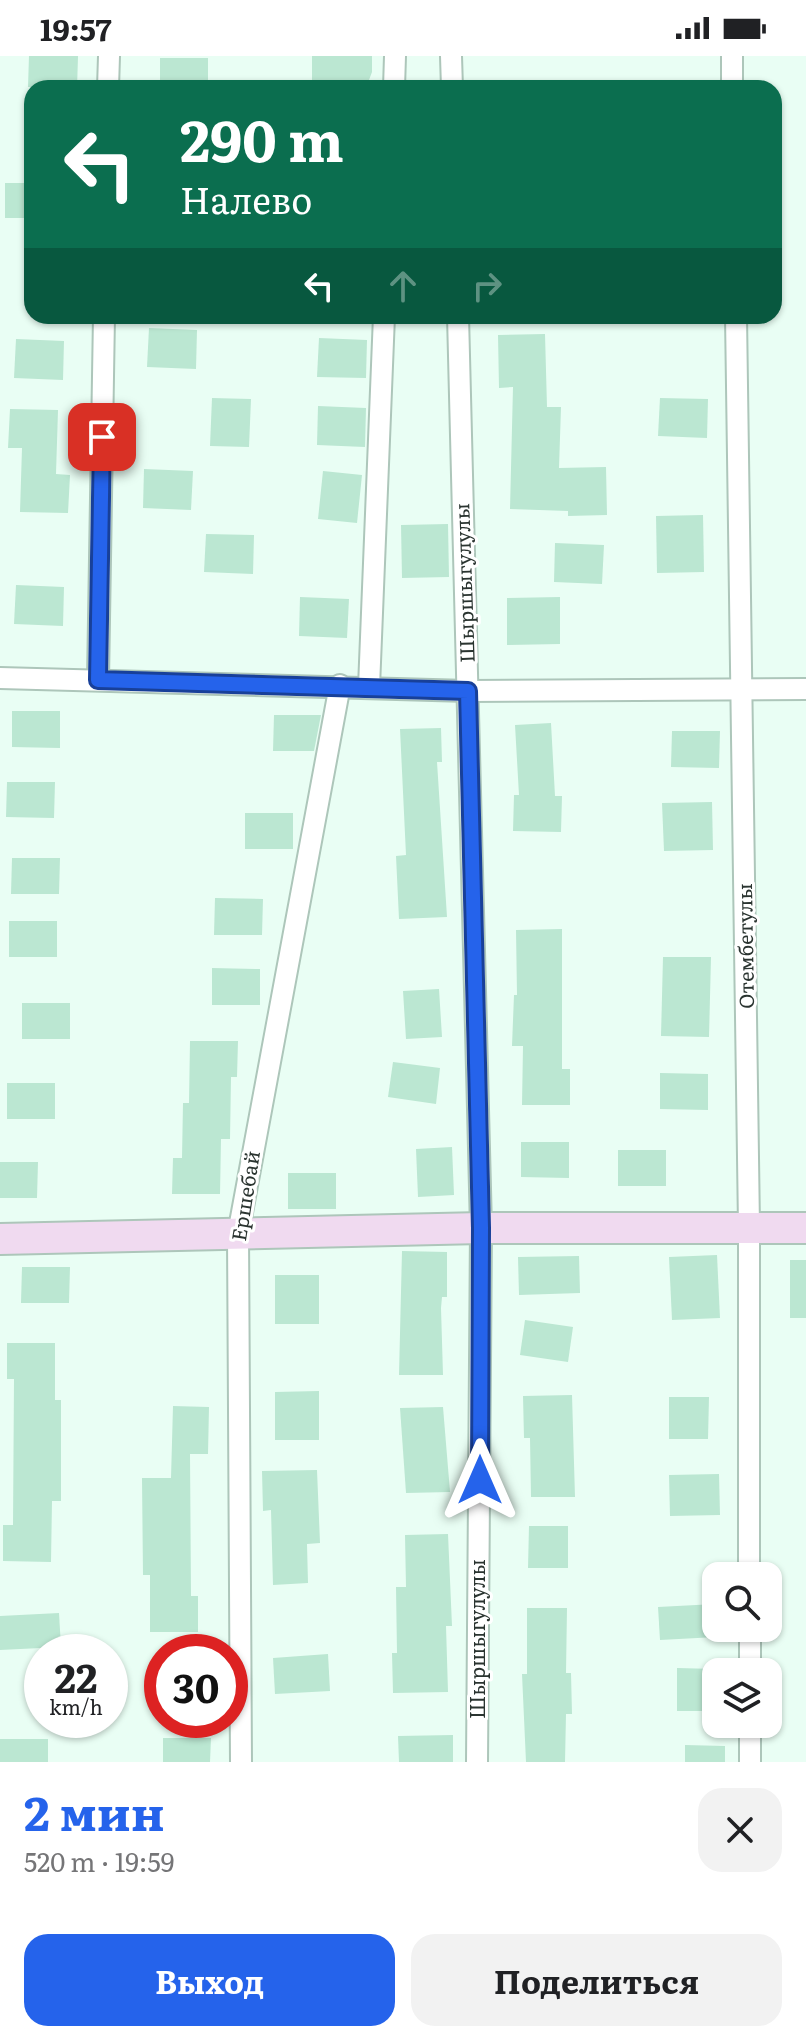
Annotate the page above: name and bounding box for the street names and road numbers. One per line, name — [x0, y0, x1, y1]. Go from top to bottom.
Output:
street label: Шыршыгулулы — [445, 503, 481, 663]
street label: Отембетулы — [728, 883, 760, 1009]
street label: Ершебай — [222, 1148, 266, 1243]
street label: Шыршыгулулы — [461, 1559, 491, 1719]

